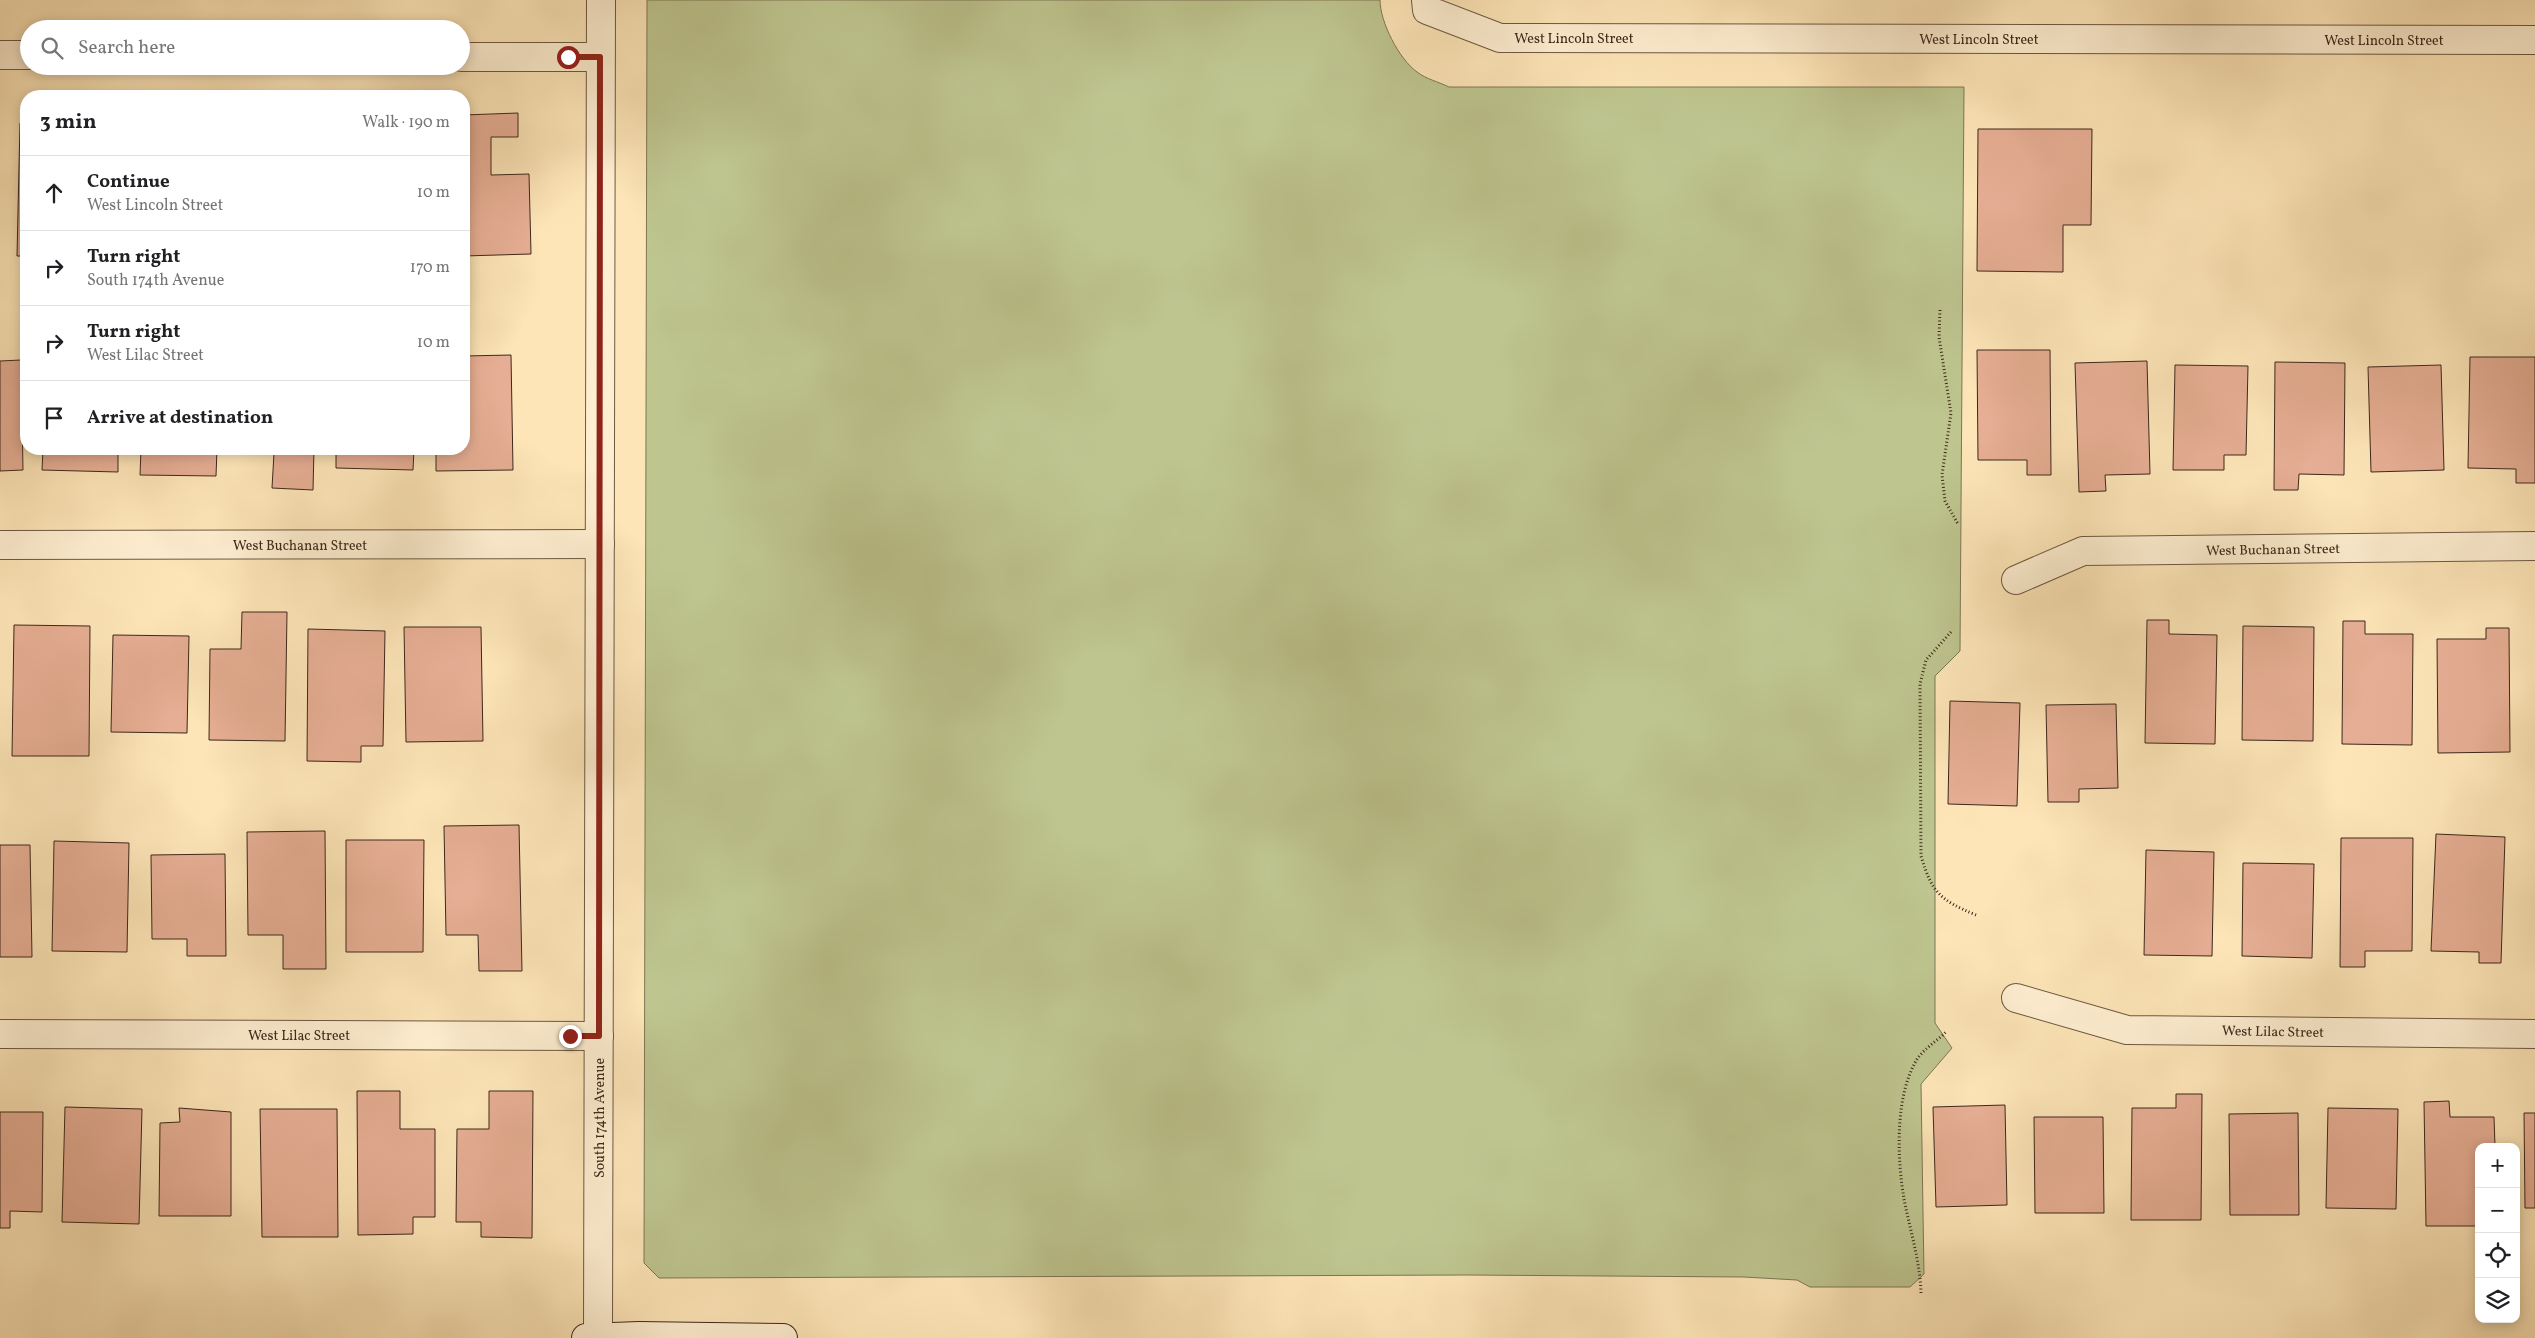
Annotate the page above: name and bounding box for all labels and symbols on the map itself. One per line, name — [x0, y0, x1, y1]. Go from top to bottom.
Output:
street label: West Lincoln Street — [1514, 30, 1634, 49]
street label: West Lincoln Street — [1919, 31, 2039, 50]
street label: West Lincoln Street — [2324, 32, 2444, 51]
route start — [557, 46, 580, 69]
street label: West Buchanan Street — [233, 537, 367, 556]
street label: West Buchanan Street — [2206, 540, 2340, 561]
street label: West Lilac Street — [2222, 1022, 2324, 1043]
route end — [559, 1025, 582, 1048]
street label: West Lilac Street — [248, 1027, 350, 1046]
street label: South 174th Avenue — [591, 1058, 610, 1178]

